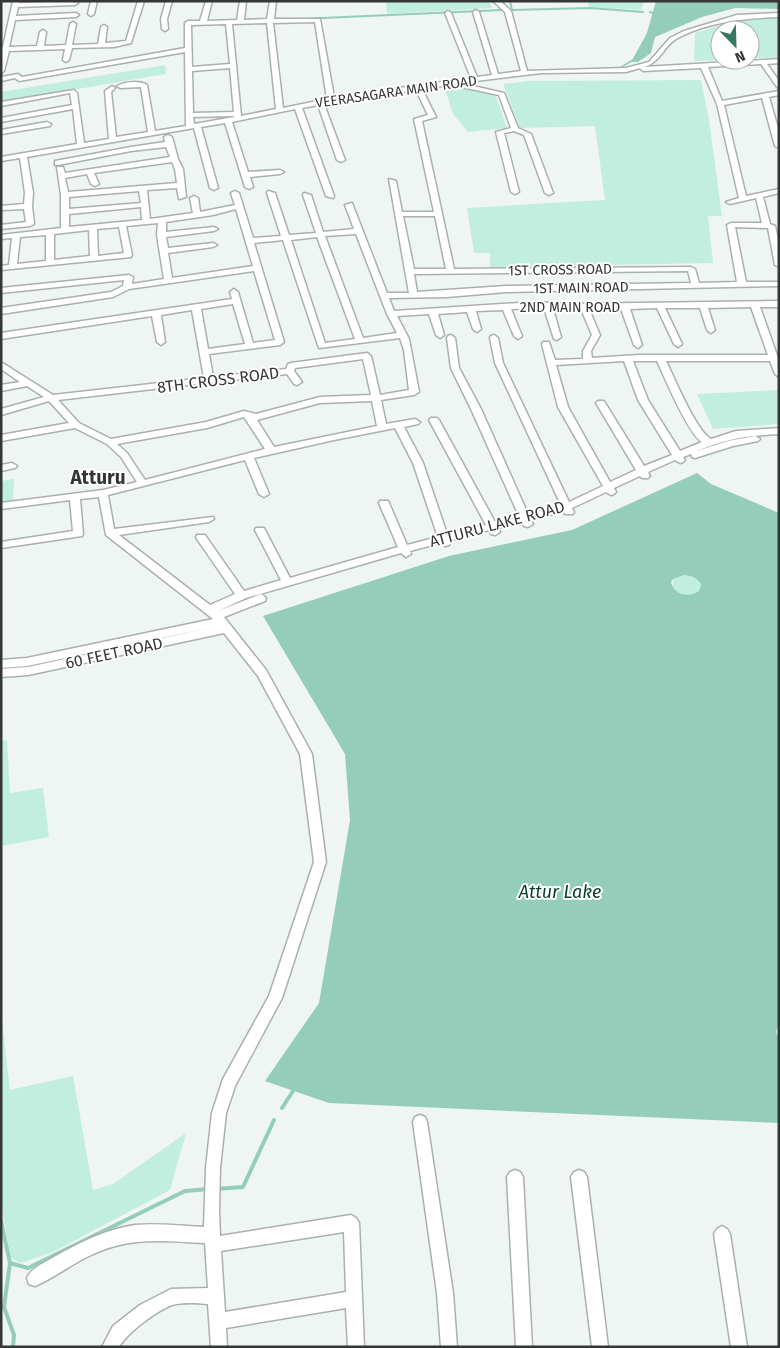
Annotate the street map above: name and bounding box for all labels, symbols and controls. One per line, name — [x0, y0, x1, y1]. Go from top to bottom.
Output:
north arrow — [710, 20, 760, 70]
text: N — [732, 47, 747, 66]
street label: VEERASAGARA MAIN ROAD — [314, 72, 478, 112]
street label: 1ST CROSS ROAD — [508, 261, 612, 279]
street label: 1ST MAIN ROAD — [533, 279, 629, 297]
street label: 2ND MAIN ROAD — [520, 299, 620, 316]
street label: 8TH CROSS ROAD — [156, 363, 280, 397]
district label: Atturu — [69, 466, 126, 489]
street label: ATTURU LAKE ROAD — [427, 497, 567, 551]
street label: 60 FEET ROAD — [64, 633, 164, 673]
water label: Attur Lake — [518, 881, 601, 903]

